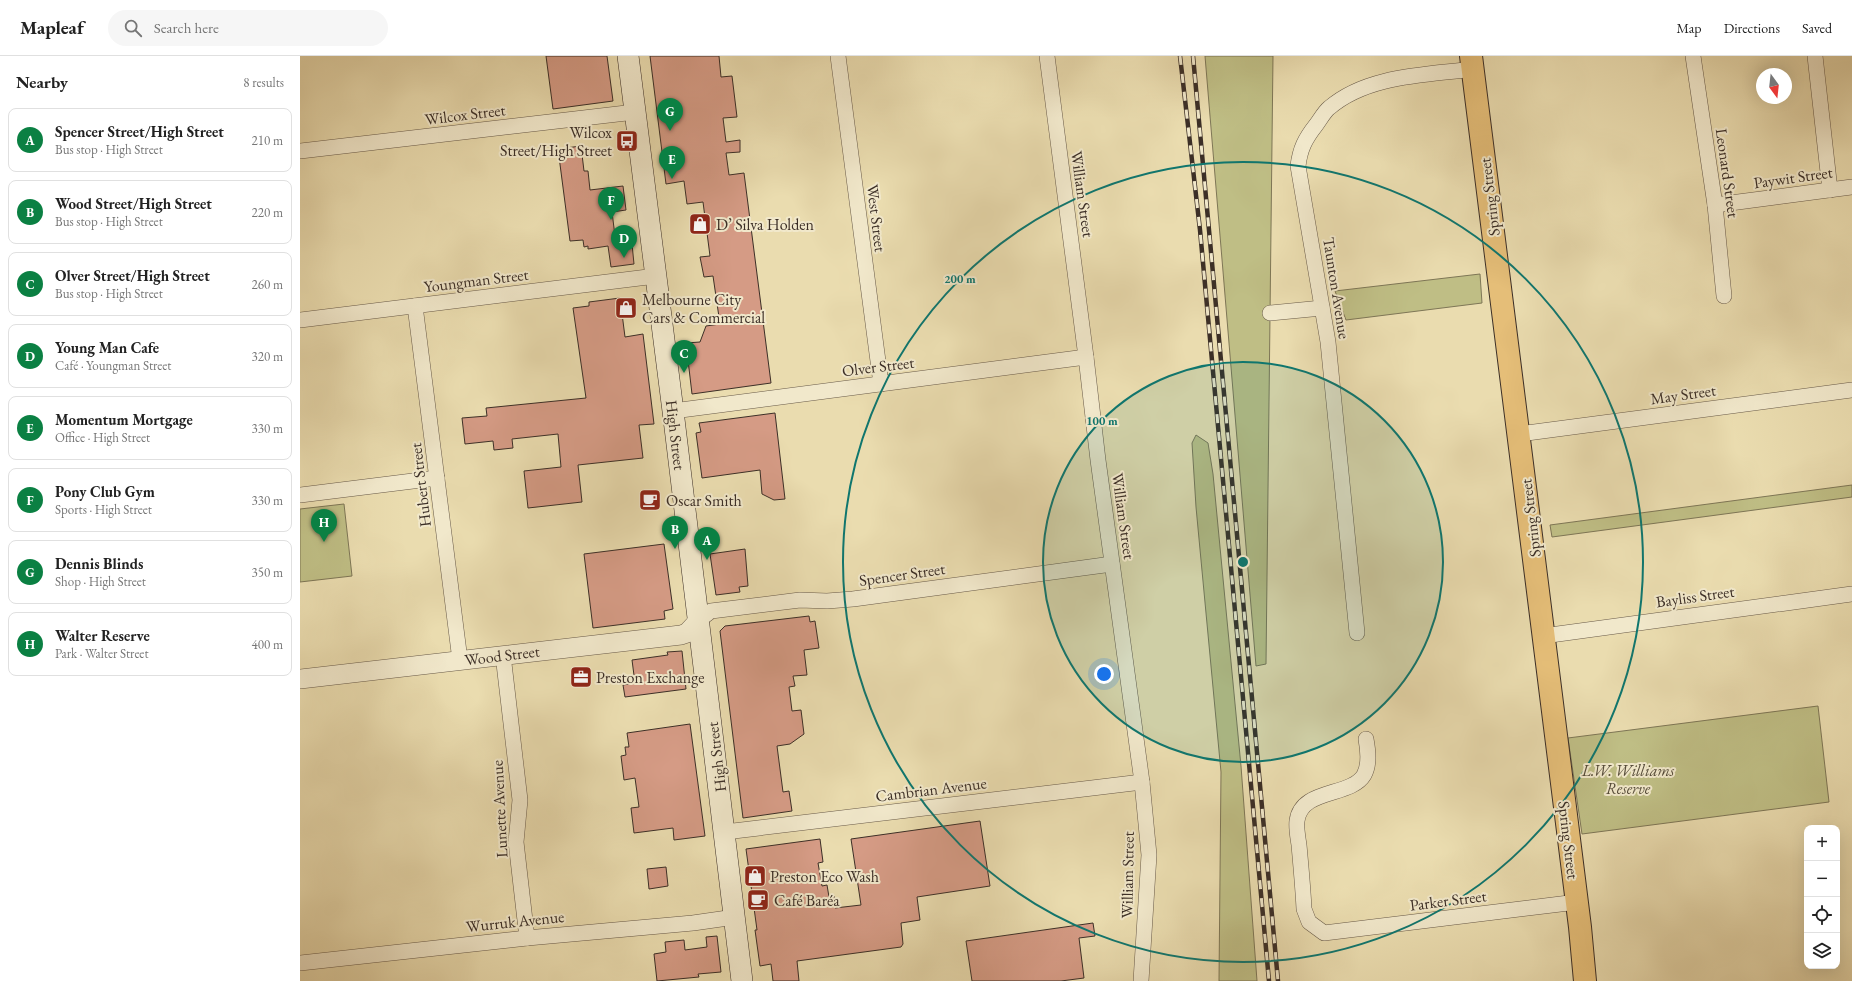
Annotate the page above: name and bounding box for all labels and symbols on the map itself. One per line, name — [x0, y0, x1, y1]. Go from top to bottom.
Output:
north arrow — [1756, 68, 1792, 104]
pin: G — [657, 98, 683, 131]
street label: Wilcox Street — [424, 99, 506, 130]
place label: Wilcox Street/High Street — [500, 122, 612, 161]
street label: Leonard Street — [1711, 127, 1744, 219]
bus stop icon: Wilcox Street/High Street — [614, 128, 640, 154]
pin: E — [659, 146, 685, 179]
street label: William Street — [1066, 150, 1099, 239]
street label: Spring Street — [1474, 157, 1505, 237]
street label: Paywit Street — [1752, 162, 1834, 193]
street label: West Street — [862, 183, 891, 253]
pin: F — [598, 187, 624, 220]
shop icon: D’ Silva Holden — [687, 211, 713, 237]
place label: D’ Silva Holden — [716, 214, 815, 235]
pin: D — [611, 225, 637, 258]
street label: Taunton Avenue — [1318, 236, 1355, 341]
street label: Youngman Street — [423, 264, 529, 297]
text: 200 m — [944, 271, 976, 287]
place label: Melbourne City Cars & Commercial — [642, 289, 765, 328]
shop icon: Melbourne City Cars & Commercial — [613, 295, 639, 321]
pin: C — [671, 340, 697, 373]
street label: Olver Street — [841, 352, 915, 381]
street label: May Street — [1649, 380, 1717, 409]
street label: High Street — [661, 399, 690, 471]
text: 100 m — [1086, 413, 1118, 429]
street label: Hubert Street — [405, 442, 436, 528]
street label: William Street — [1107, 472, 1140, 561]
street label: Spring Street — [1515, 478, 1546, 558]
cafe icon: Oscar Smith — [637, 487, 663, 513]
place label: Oscar Smith — [666, 490, 742, 511]
pin: H — [311, 509, 337, 542]
pin: B — [662, 516, 688, 549]
pin: A — [694, 527, 720, 560]
centre of rings — [1236, 555, 1250, 569]
street label: Spencer Street — [858, 558, 946, 591]
street label: Bayliss Street — [1654, 581, 1736, 612]
street label: Wood Street — [463, 640, 541, 671]
office icon: Preston Exchange — [568, 664, 594, 690]
your location — [1094, 664, 1114, 684]
place label: Preston Exchange — [596, 667, 704, 688]
street label: High Street — [702, 721, 731, 793]
street label: Lunette Avenue — [486, 760, 513, 858]
park label: L.W. Williams Reserve — [1581, 760, 1675, 799]
street label: Cambrian Avenue — [874, 772, 988, 807]
street label: Spring Street — [1553, 800, 1584, 880]
street label: William Street — [1116, 831, 1139, 919]
shop icon: Preston Eco Wash — [742, 863, 768, 889]
place label: Preston Eco Wash — [770, 866, 879, 887]
street label: Parker Street — [1408, 885, 1488, 916]
cafe icon: Café Baréa — [745, 887, 771, 913]
place label: Café Baréa — [774, 890, 840, 911]
street label: Wurruk Avenue — [465, 906, 565, 937]

